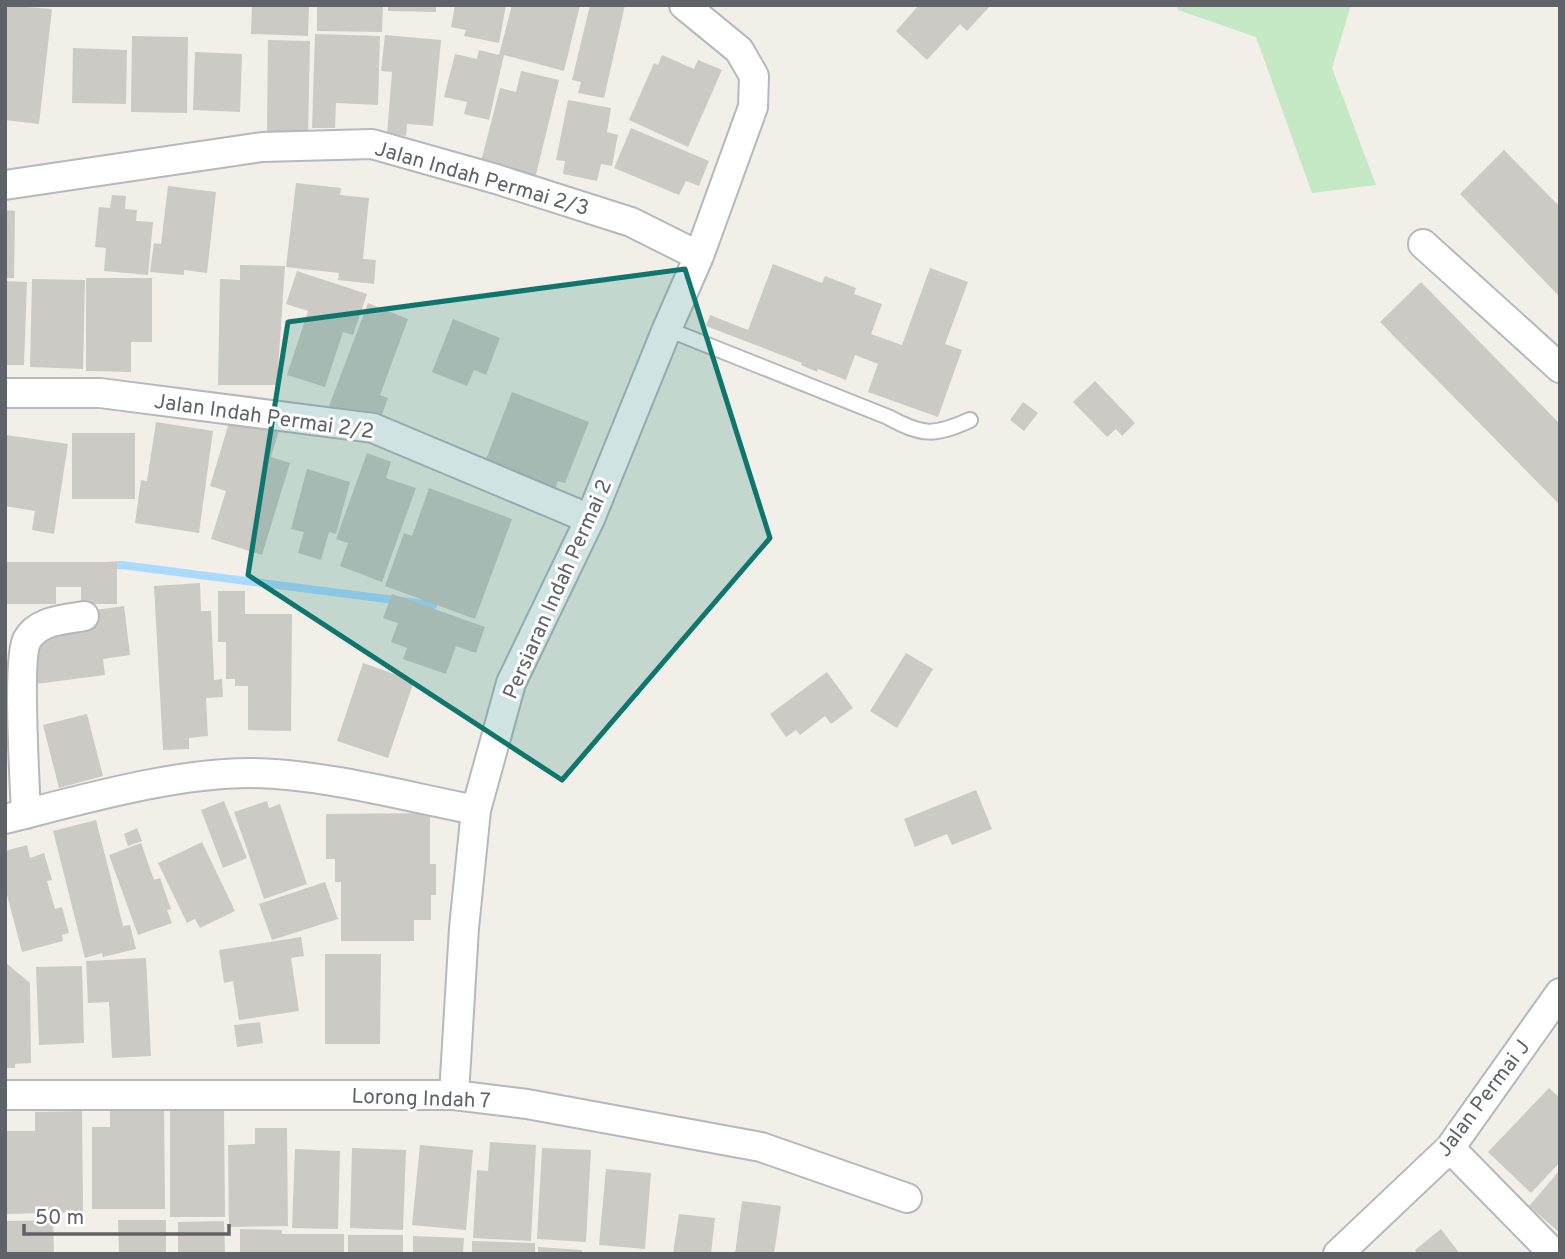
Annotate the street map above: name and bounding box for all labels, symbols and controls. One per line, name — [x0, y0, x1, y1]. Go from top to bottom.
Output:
street label: Jalan Indah Permai 2/3 — [371, 136, 592, 223]
street label: Jalan Indah Permai 2/2 — [152, 389, 376, 446]
street label: Persiaran Indah Permai 2 — [498, 476, 619, 704]
street label: Jalan Permai J — [1431, 1035, 1537, 1163]
street label: Lorong Indah 7 — [351, 1084, 491, 1115]
scale bar — [24, 1192, 229, 1236]
text: 50 m — [35, 1205, 84, 1232]

